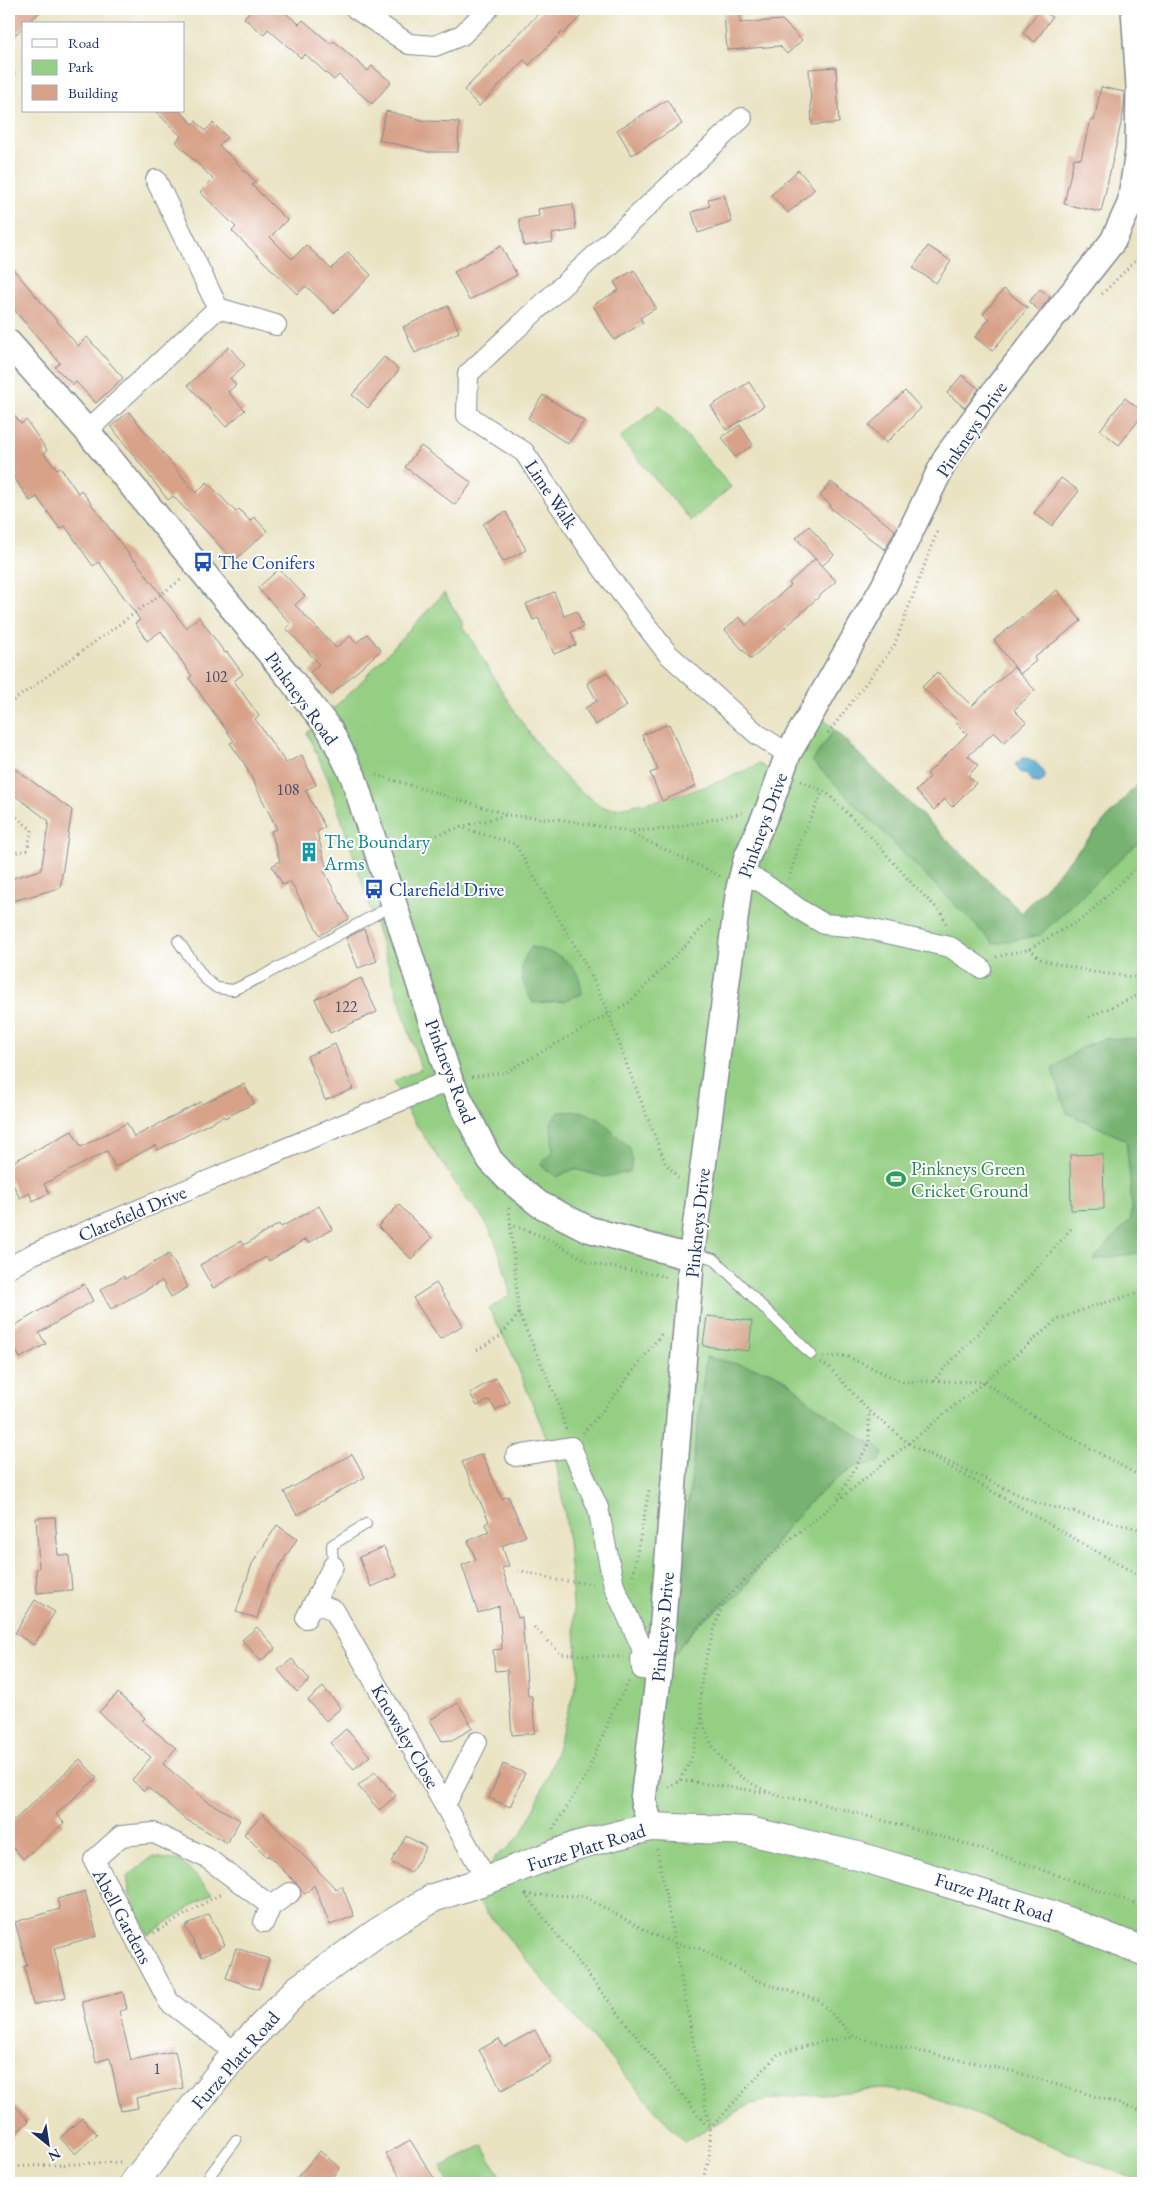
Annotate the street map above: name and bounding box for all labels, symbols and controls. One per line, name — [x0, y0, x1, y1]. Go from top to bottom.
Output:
legend — [22, 22, 185, 112]
text: Road — [68, 33, 100, 52]
text: Park — [68, 57, 95, 76]
text: Building — [68, 83, 118, 102]
street label: Pinkneys Drive — [930, 377, 1013, 482]
street label: Lime Walk — [519, 455, 584, 535]
place label: The Conifers — [218, 550, 315, 575]
bus stop icon: The Conifers — [192, 551, 214, 573]
street label: Pinkneys Road — [259, 647, 344, 750]
house number: 102 — [204, 666, 228, 687]
street label: Pinkneys Drive — [732, 769, 793, 881]
house number: 108 — [276, 779, 300, 800]
place label: The Boundary Arms — [323, 829, 431, 876]
building icon: The Boundary Arms — [298, 841, 320, 863]
place label: Clarefield Drive — [389, 877, 504, 902]
bus stop icon: Clarefield Drive — [363, 878, 385, 900]
house number: 122 — [334, 996, 358, 1017]
street label: Pinkneys Road — [419, 1016, 482, 1127]
place label: Pinkneys Green Cricket Ground — [911, 1156, 1029, 1203]
street label: Pinkneys Drive — [679, 1167, 716, 1279]
sports icon: Pinkneys Green Cricket Ground — [885, 1168, 907, 1190]
street label: Clarefield Drive — [74, 1179, 190, 1247]
street label: Pinkneys Drive — [645, 1571, 680, 1683]
street label: Knowsley Close — [366, 1680, 445, 1793]
street label: Furze Platt Road — [524, 1817, 649, 1877]
street label: Abell Gardens — [87, 1863, 158, 1968]
street label: Furze Platt Road — [932, 1867, 1056, 1928]
street label: Furze Platt Road — [186, 2006, 285, 2115]
house number: 1 — [153, 2058, 161, 2079]
north arrow — [22, 2120, 72, 2170]
text: N — [45, 2145, 64, 2166]

